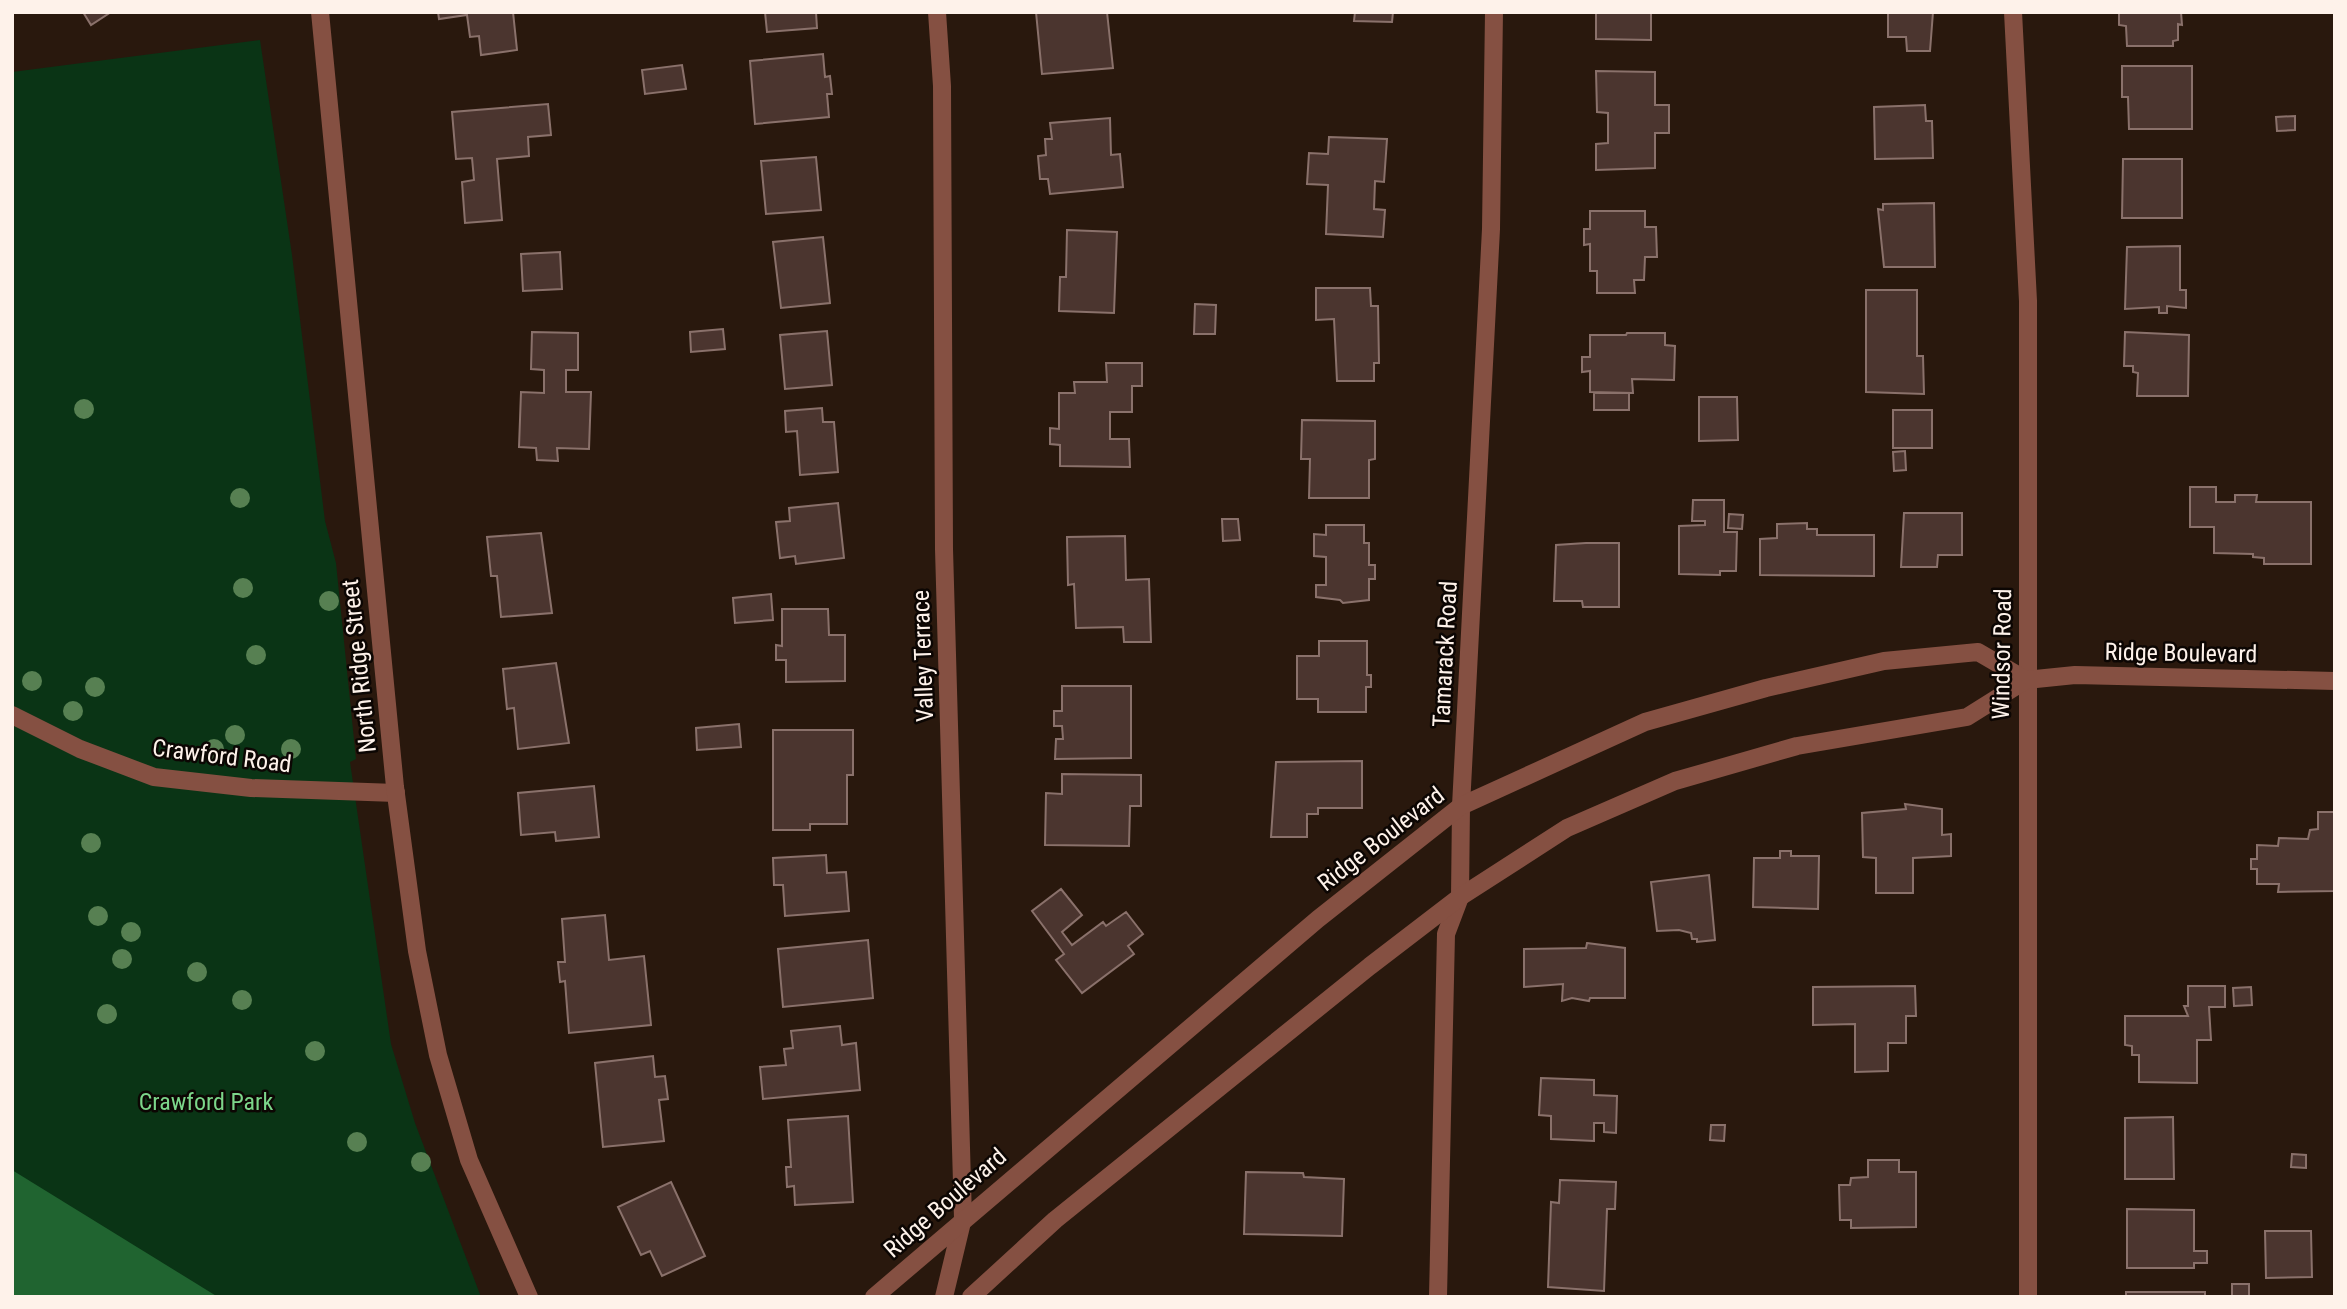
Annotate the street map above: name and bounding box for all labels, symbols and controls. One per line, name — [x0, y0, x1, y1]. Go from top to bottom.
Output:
street label: North Ridge Street — [336, 578, 382, 754]
street label: Tamarack Road — [1427, 580, 1463, 728]
street label: Windsor Road — [1987, 588, 2017, 720]
street label: Valley Terrace — [907, 589, 939, 723]
street label: Ridge Boulevard — [2104, 638, 2258, 668]
street label: Crawford Road — [151, 734, 293, 778]
street label: Ridge Boulevard — [1312, 781, 1450, 897]
park label: Crawford Park — [139, 1088, 273, 1116]
street label: Ridge Boulevard — [878, 1142, 1012, 1264]

